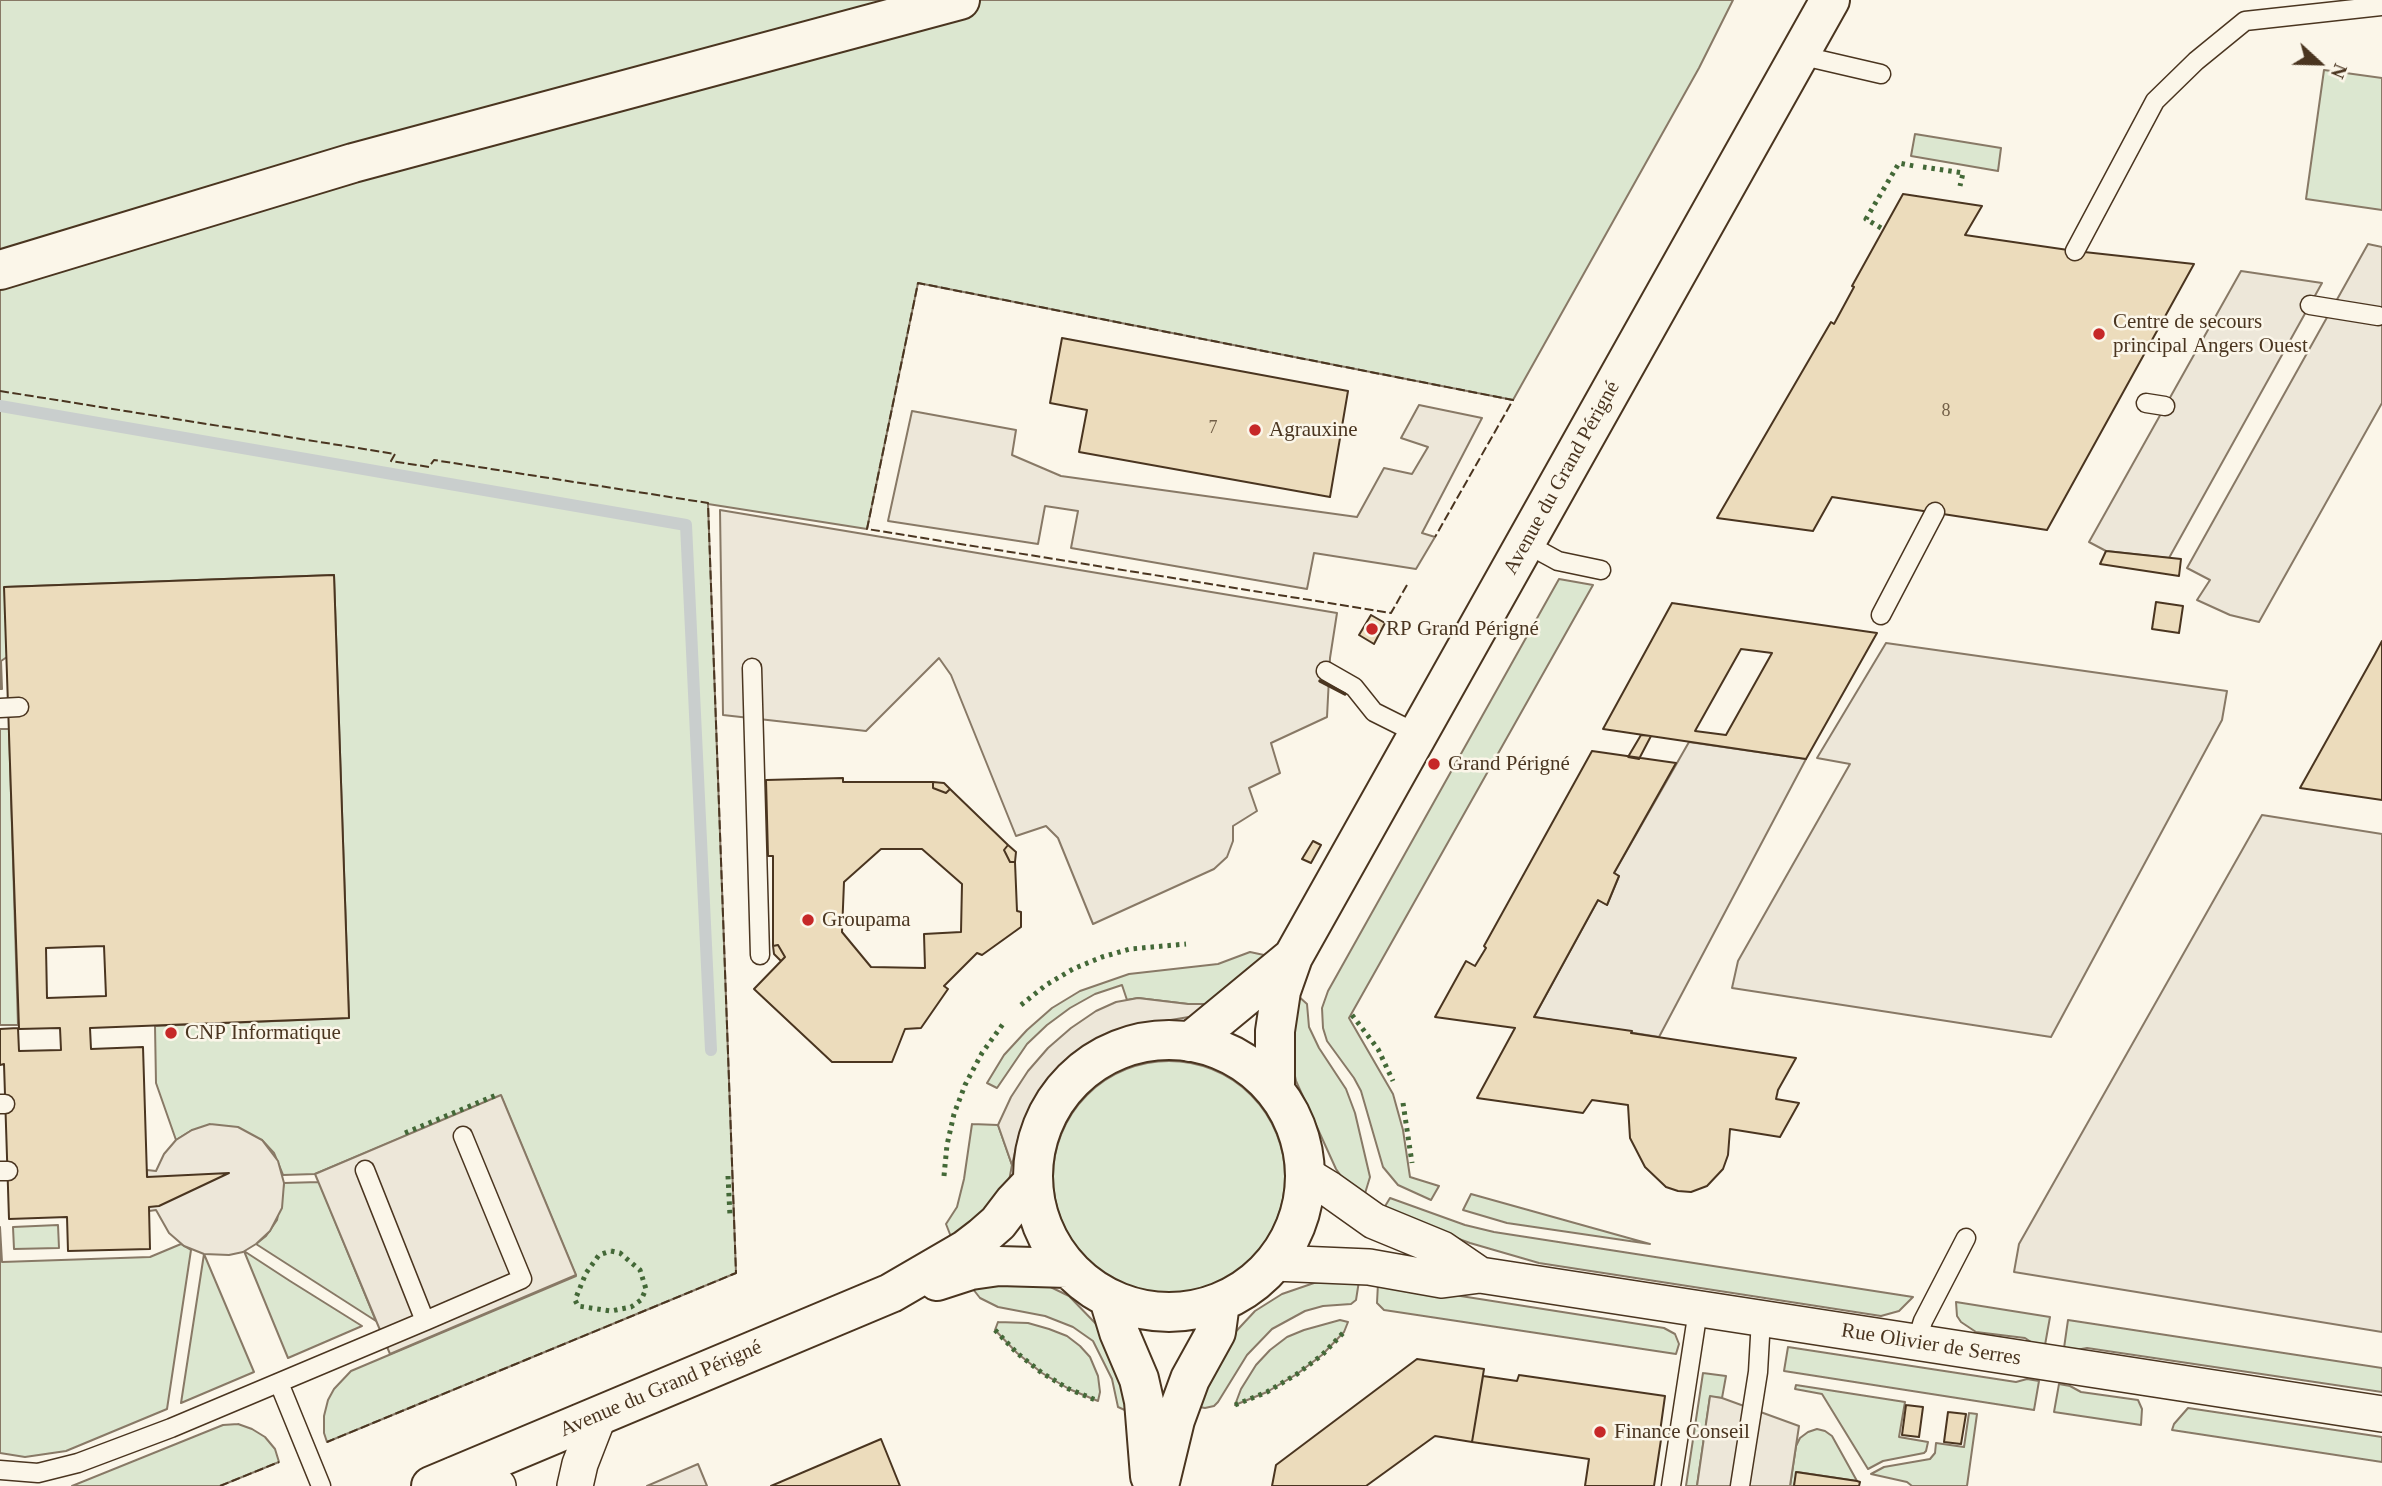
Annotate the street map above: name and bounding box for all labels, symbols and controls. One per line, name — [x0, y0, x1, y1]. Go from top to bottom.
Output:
north arrow — [2284, 28, 2354, 98]
text: N — [2327, 61, 2351, 81]
place label: Centre de secours principal Angers Ouest — [2113, 309, 2308, 359]
marker: Centre de secours principal Angers Ouest — [2091, 326, 2107, 342]
street label: Avenue du Grand Périgné — [1498, 377, 1626, 579]
house number: 8 — [1941, 400, 1951, 422]
house number: 7 — [1208, 417, 1218, 439]
place label: Agrauxine — [1269, 417, 1358, 443]
marker: Agrauxine — [1247, 422, 1263, 438]
place label: RP Grand Périgné — [1386, 616, 1539, 642]
marker: RP Grand Périgné — [1364, 621, 1380, 637]
place label: Grand Périgné — [1448, 751, 1570, 777]
marker: Grand Périgné — [1426, 756, 1442, 772]
place label: Groupama — [822, 907, 911, 933]
marker: Groupama — [800, 912, 816, 928]
place label: CNP Informatique — [185, 1020, 341, 1046]
marker: CNP Informatique — [163, 1025, 179, 1041]
street label: Rue Olivier de Serres — [1839, 1318, 2023, 1372]
street label: Avenue du Grand Périgné — [556, 1335, 766, 1443]
place label: Finance Conseil — [1614, 1419, 1750, 1445]
marker: Finance Conseil — [1592, 1424, 1608, 1440]

